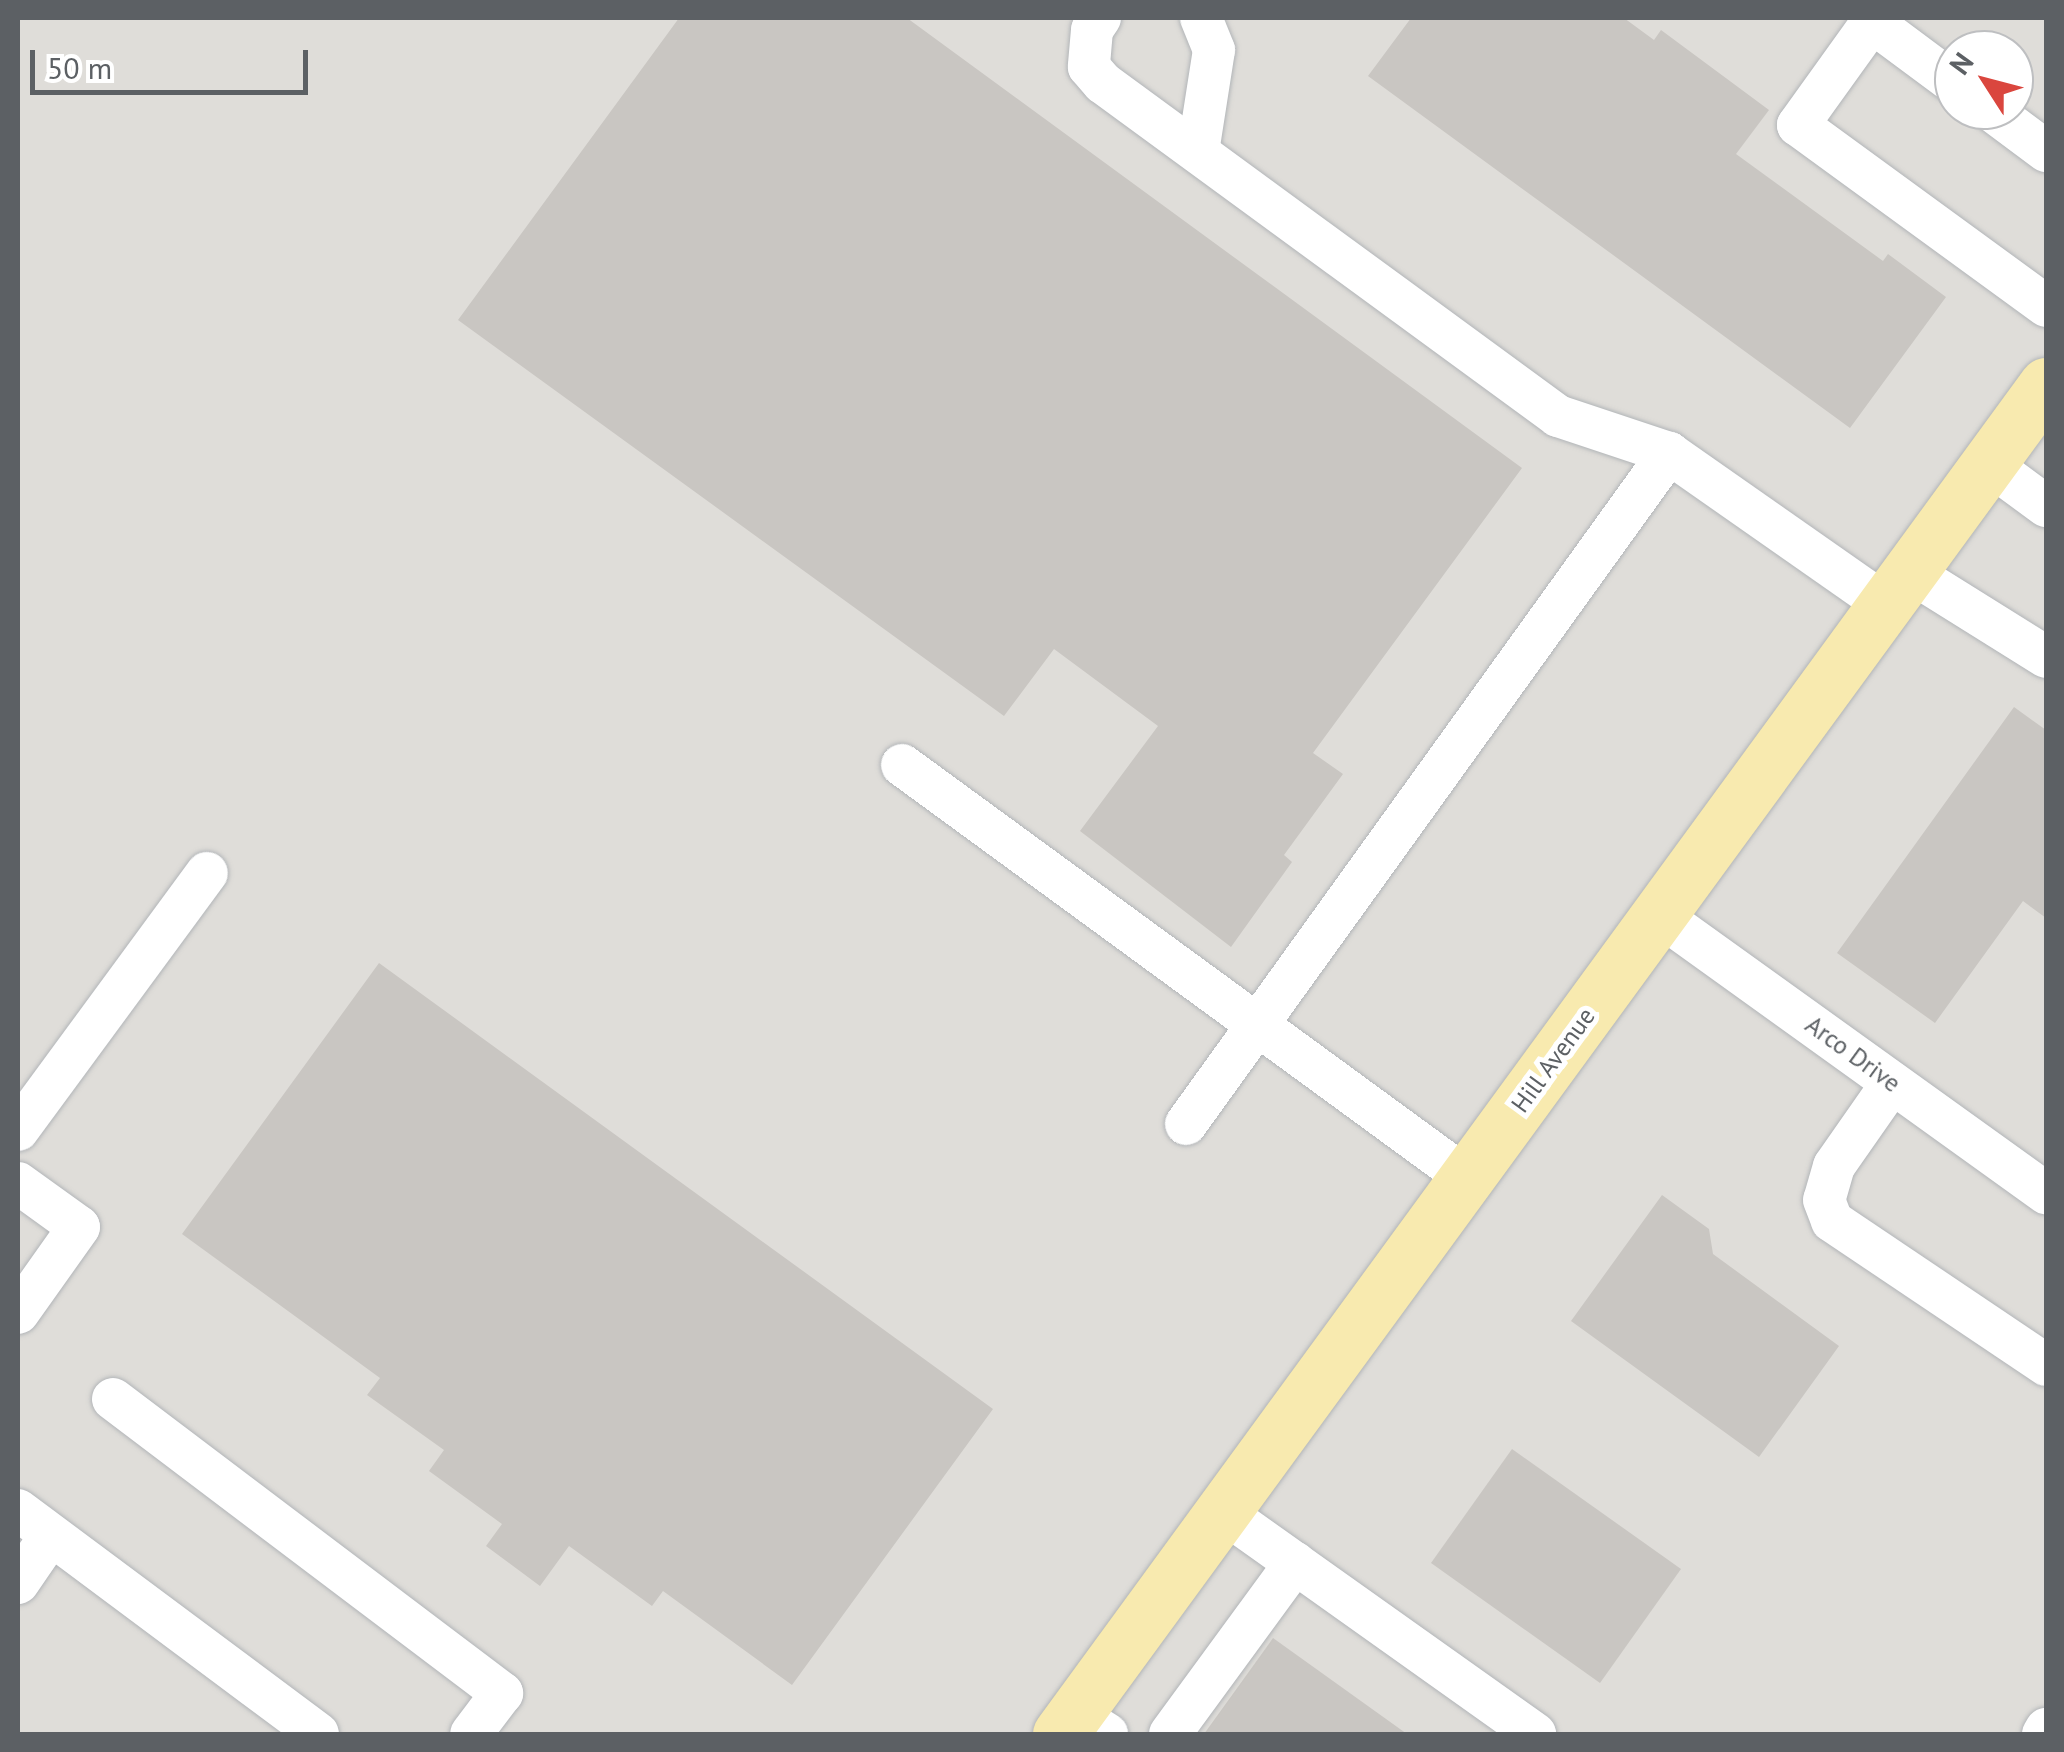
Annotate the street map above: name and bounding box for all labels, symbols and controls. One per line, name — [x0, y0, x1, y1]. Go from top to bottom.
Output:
scale bar — [35, 30, 312, 92]
north arrow — [1934, 30, 2034, 130]
text: N — [1941, 45, 1981, 82]
text: 50 m — [47, 48, 112, 87]
street label: Hill Avenue — [1505, 1001, 1601, 1119]
street label: Arco Drive — [1800, 1010, 1906, 1098]

